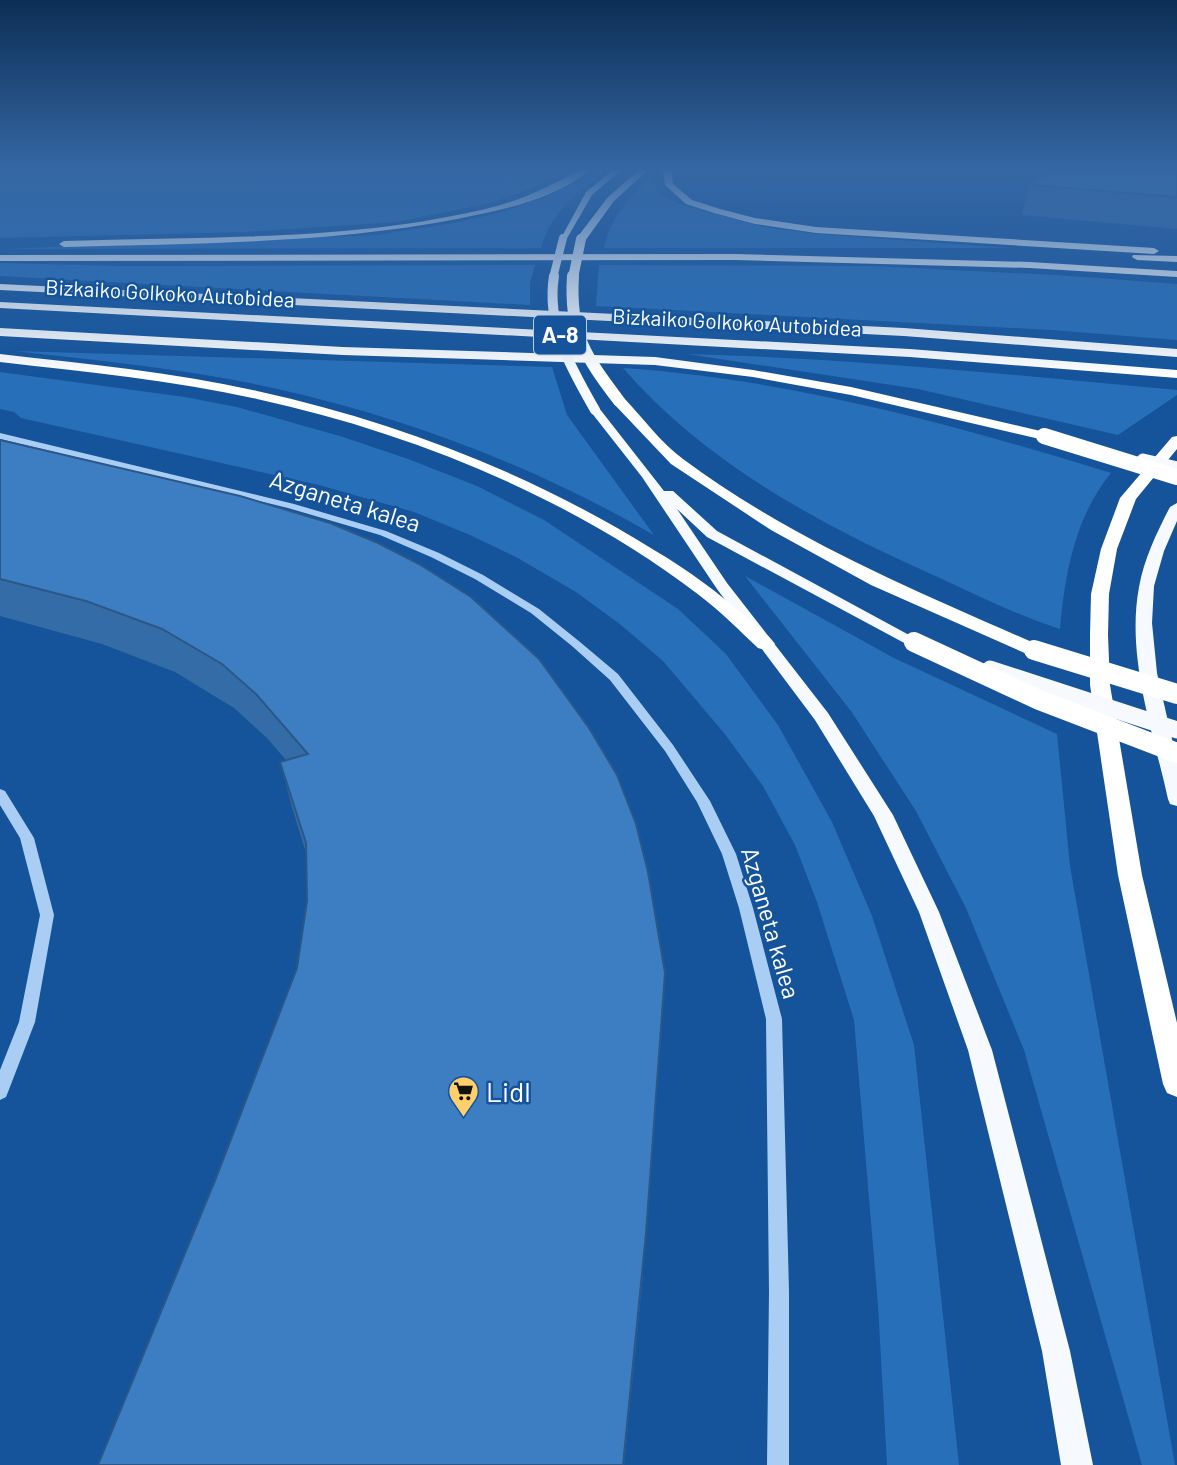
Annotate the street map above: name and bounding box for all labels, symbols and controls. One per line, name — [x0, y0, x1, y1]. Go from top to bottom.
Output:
street label: Bizkaiko Golkoko Autobidea — [45, 273, 295, 312]
street label: Bizkaiko Golkoko Autobidea — [612, 302, 862, 341]
road number: A-8 — [534, 316, 586, 354]
street label: Azganeta kalea — [267, 464, 424, 537]
street label: Azganeta kalea — [736, 844, 807, 1002]
place label: Lidl — [486, 1074, 531, 1108]
supermarket icon: Lidl — [446, 1075, 480, 1119]

